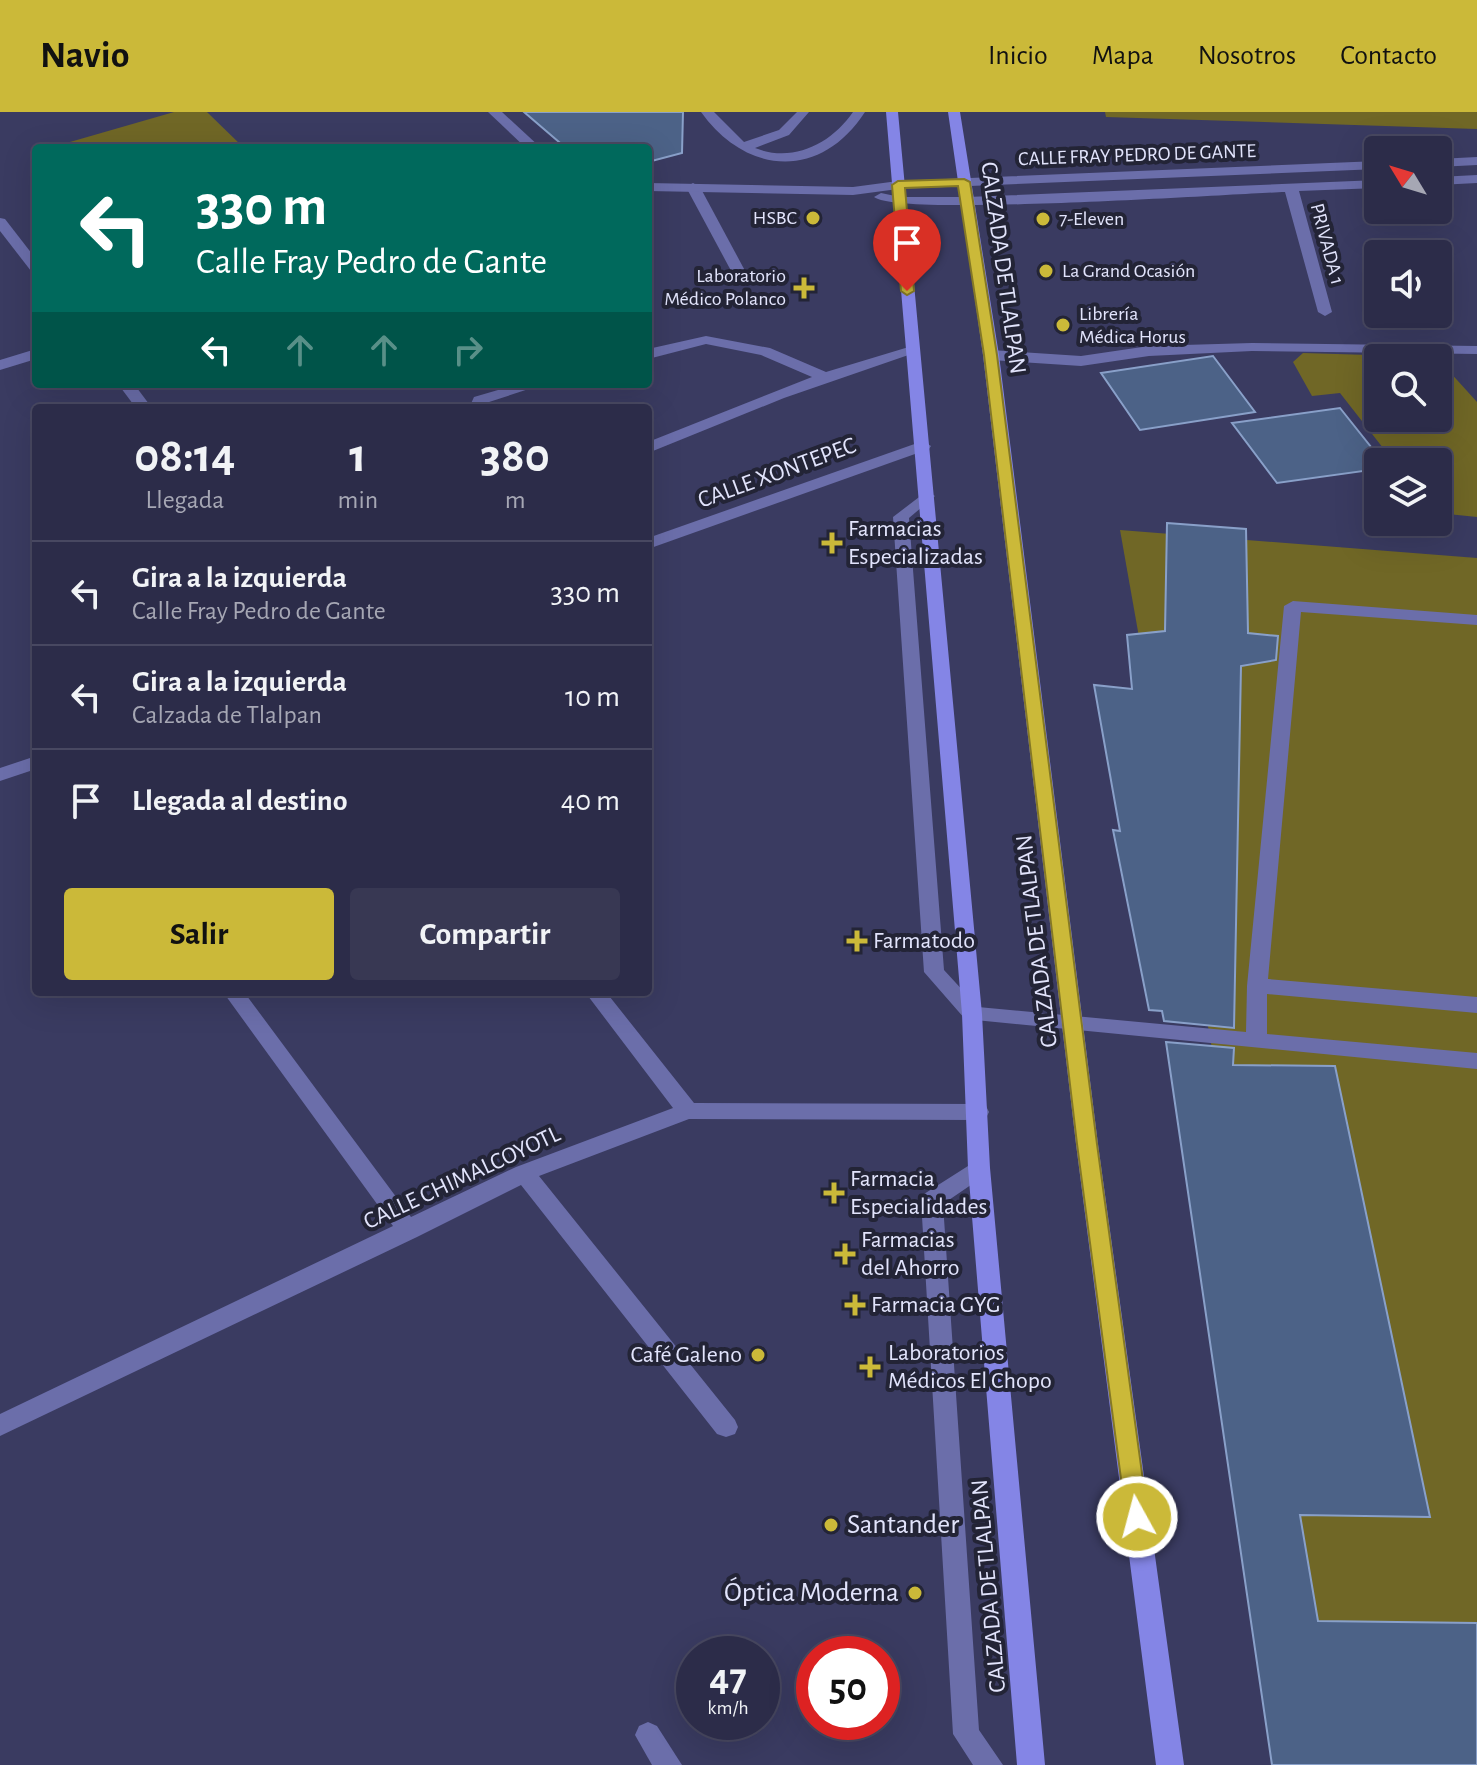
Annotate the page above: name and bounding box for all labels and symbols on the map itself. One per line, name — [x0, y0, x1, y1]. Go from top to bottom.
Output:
north arrow — [1364, 136, 1452, 224]
street label: CALLE FRAY PEDRO DE GANTE — [1018, 141, 1257, 169]
street label: CALZADA DE TLALPAN — [976, 160, 1030, 376]
street label: PRIVADA 1 — [1307, 201, 1347, 287]
place label: HSBC — [753, 208, 797, 228]
marker: HSBC — [804, 209, 822, 227]
pin — [873, 209, 941, 291]
place label: 7-Eleven — [1059, 209, 1124, 229]
marker: 7-Eleven — [1034, 210, 1052, 228]
place label: La Grand Ocasión — [1062, 261, 1195, 281]
marker: La Grand Ocasión — [1037, 262, 1055, 280]
place label: Laboratorio Médico Polanco — [664, 266, 786, 309]
marker: Laboratorio Médico Polanco — [793, 277, 815, 299]
place label: Librería Médica Horus — [1079, 304, 1186, 347]
marker: Librería Médica Horus — [1054, 316, 1072, 334]
street label: CALLE XONTEPEC — [695, 433, 859, 513]
place label: Farmacias Especializadas — [848, 517, 983, 569]
marker: Farmacias Especializadas — [823, 534, 841, 552]
street label: CALZADA DE TLALPAN — [1012, 833, 1062, 1049]
place label: Farmatodo — [873, 929, 975, 953]
marker: Farmatodo — [848, 932, 866, 950]
street label: CALLE CHIMALCOYOTL — [360, 1122, 564, 1234]
place label: Farmacia Especialidades — [850, 1167, 987, 1219]
marker: Farmacia Especialidades — [825, 1184, 843, 1202]
place label: Farmacias del Ahorro — [861, 1228, 960, 1280]
marker: Farmacias del Ahorro — [836, 1245, 854, 1263]
place label: Farmacia GYG — [871, 1293, 1000, 1317]
marker: Farmacia GYG — [846, 1296, 864, 1314]
place label: Laboratorios Médicos El Chopo — [888, 1341, 1052, 1393]
place label: Café Galeno — [630, 1343, 742, 1367]
marker: Café Galeno — [749, 1346, 767, 1364]
marker: Laboratorios Médicos El Chopo — [859, 1356, 881, 1378]
position arrow — [1095, 1475, 1179, 1559]
street label: CALZADA DE TLALPAN — [968, 1478, 1010, 1694]
place label: Santander — [847, 1511, 959, 1539]
marker: Santander — [822, 1516, 840, 1534]
place label: Óptica Moderna — [724, 1576, 899, 1607]
marker: Óptica Moderna — [906, 1584, 924, 1602]
speed limit sign: 50 — [796, 1636, 900, 1740]

